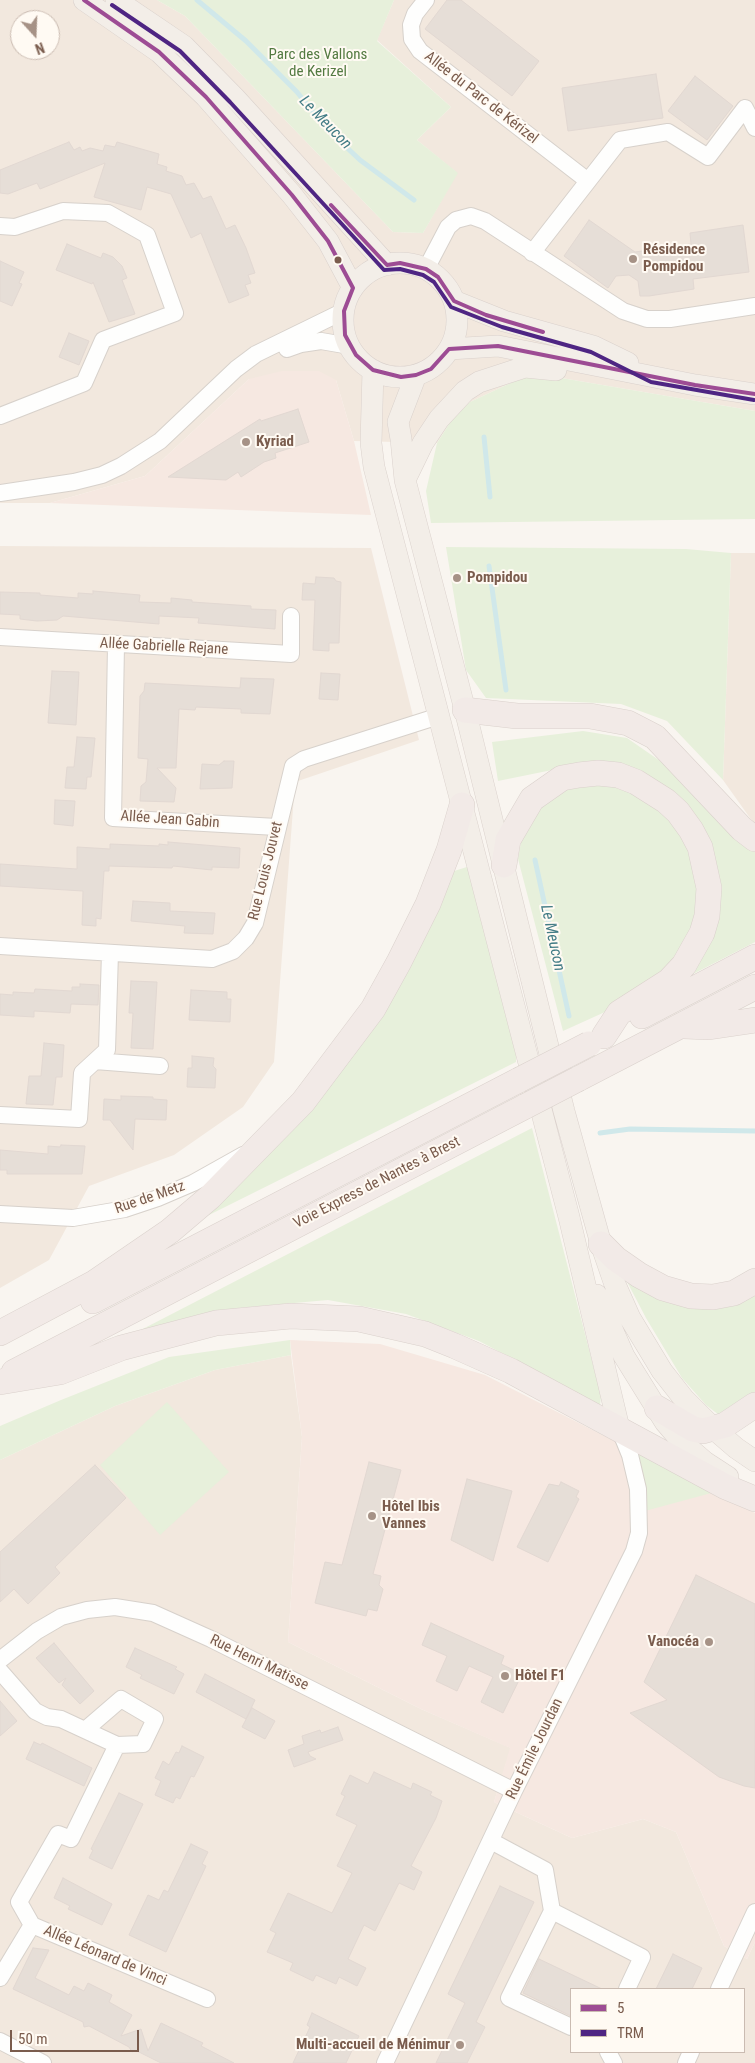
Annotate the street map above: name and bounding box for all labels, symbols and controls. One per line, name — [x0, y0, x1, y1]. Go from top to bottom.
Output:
north arrow — [10, 10, 60, 60]
text: N — [33, 39, 47, 57]
park label: Parc des Vallons de Kerizel — [269, 46, 367, 81]
street label: Allée du Parc de Kérizel — [421, 48, 541, 148]
water label: Le Meucon — [295, 92, 355, 154]
place label: Résidence Pompidou — [643, 241, 705, 276]
marker: Résidence Pompidou — [627, 253, 639, 265]
unlabelled marker — [333, 255, 343, 265]
place label: Kyriad — [256, 433, 294, 451]
marker: Kyriad — [240, 436, 252, 448]
place label: Pompidou — [467, 569, 527, 587]
marker: Pompidou — [451, 572, 463, 584]
street label: Allée Gabrielle Rejane — [99, 635, 229, 659]
street label: Allée Jean Gabin — [120, 808, 220, 832]
street label: Rue Louis Jouvet — [245, 820, 287, 922]
water label: Le Meucon — [536, 903, 568, 973]
street label: Voie Express de Nantes à Brest — [291, 1133, 463, 1233]
street label: Rue de Metz — [113, 1178, 187, 1218]
place label: Hôtel Ibis Vannes — [382, 1498, 440, 1533]
marker: Hôtel Ibis Vannes — [366, 1510, 378, 1522]
street label: Rue Henri Matisse — [207, 1631, 311, 1695]
place label: Vanocéa — [648, 1633, 699, 1651]
marker: Vanocéa — [703, 1636, 715, 1648]
place label: Hôtel F1 — [515, 1667, 565, 1685]
marker: Hôtel F1 — [499, 1670, 511, 1682]
street label: Rue Émile Jourdan — [503, 1696, 567, 1802]
street label: Allée Léonard de Vinci — [41, 1922, 169, 1990]
legend — [570, 1988, 745, 2053]
text: 5 — [617, 1999, 624, 2017]
scale bar — [12, 2020, 141, 2052]
text: TRM — [617, 2024, 644, 2042]
text: 50 m — [18, 2030, 48, 2048]
place label: Multi-accueil de Ménimur — [296, 2036, 450, 2054]
marker: Multi-accueil de Ménimur — [454, 2039, 466, 2051]

